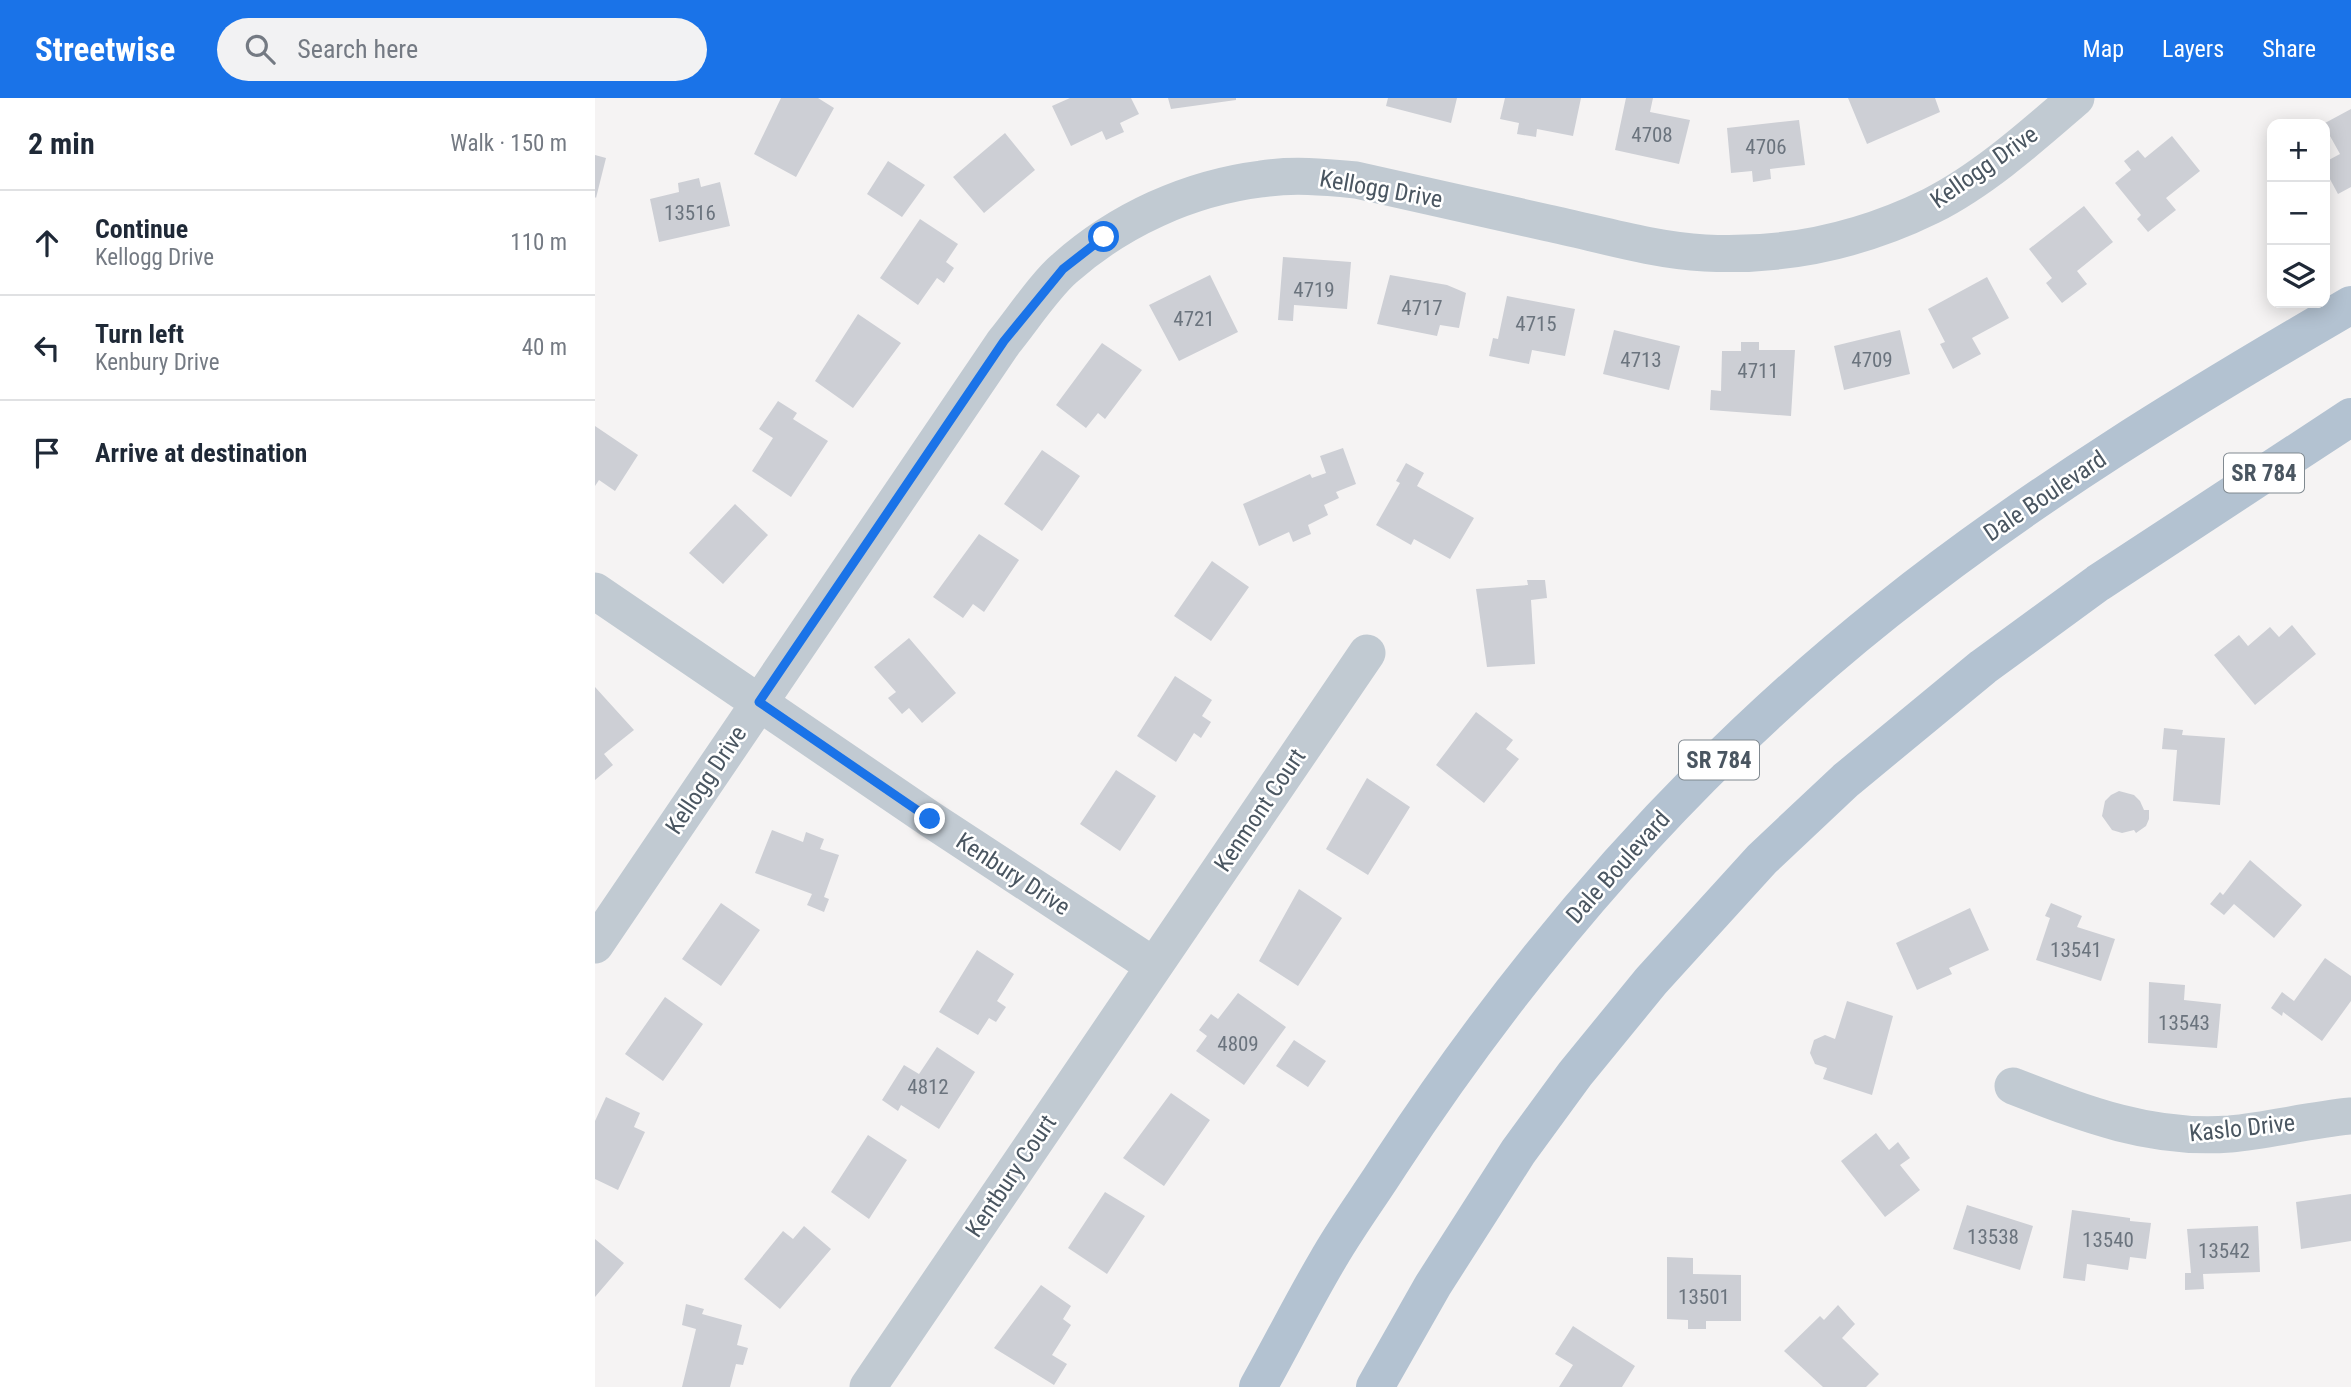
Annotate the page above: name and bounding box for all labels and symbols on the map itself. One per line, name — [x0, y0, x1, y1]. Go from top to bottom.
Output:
street label: Kellogg Drive — [1925, 120, 2043, 214]
house number: 4708 — [1631, 123, 1673, 147]
house number: 4706 — [1745, 135, 1787, 159]
street label: Kellogg Drive — [1317, 164, 1445, 214]
house number: 13516 — [664, 201, 716, 225]
route start — [1088, 221, 1119, 252]
house number: 4719 — [1293, 278, 1335, 302]
house number: 4717 — [1401, 296, 1443, 320]
house number: 4721 — [1173, 307, 1215, 331]
house number: 4715 — [1515, 312, 1557, 336]
house number: 4713 — [1620, 348, 1662, 372]
house number: 4709 — [1851, 348, 1893, 372]
house number: 4711 — [1737, 359, 1779, 383]
street label: Dale Boulevard — [1979, 445, 2111, 547]
road number: SR 784 — [2224, 454, 2304, 492]
street label: Kellogg Drive — [660, 721, 752, 839]
road number: SR 784 — [1679, 740, 1759, 780]
street label: Kenmont Court — [1209, 743, 1311, 877]
route end — [914, 803, 945, 834]
street label: Dale Boulevard — [1560, 805, 1676, 929]
street label: Kenbury Drive — [951, 827, 1075, 921]
house number: 13541 — [2050, 938, 2102, 962]
house number: 13543 — [2158, 1011, 2210, 1035]
house number: 4809 — [1217, 1032, 1259, 1056]
house number: 4812 — [907, 1075, 949, 1099]
street label: Kaslo Drive — [2188, 1109, 2296, 1147]
street label: Kentbury Court — [960, 1110, 1062, 1242]
house number: 13538 — [1967, 1225, 2019, 1249]
house number: 13540 — [2082, 1228, 2134, 1252]
house number: 13542 — [2198, 1239, 2250, 1263]
house number: 13501 — [1678, 1285, 1730, 1309]

